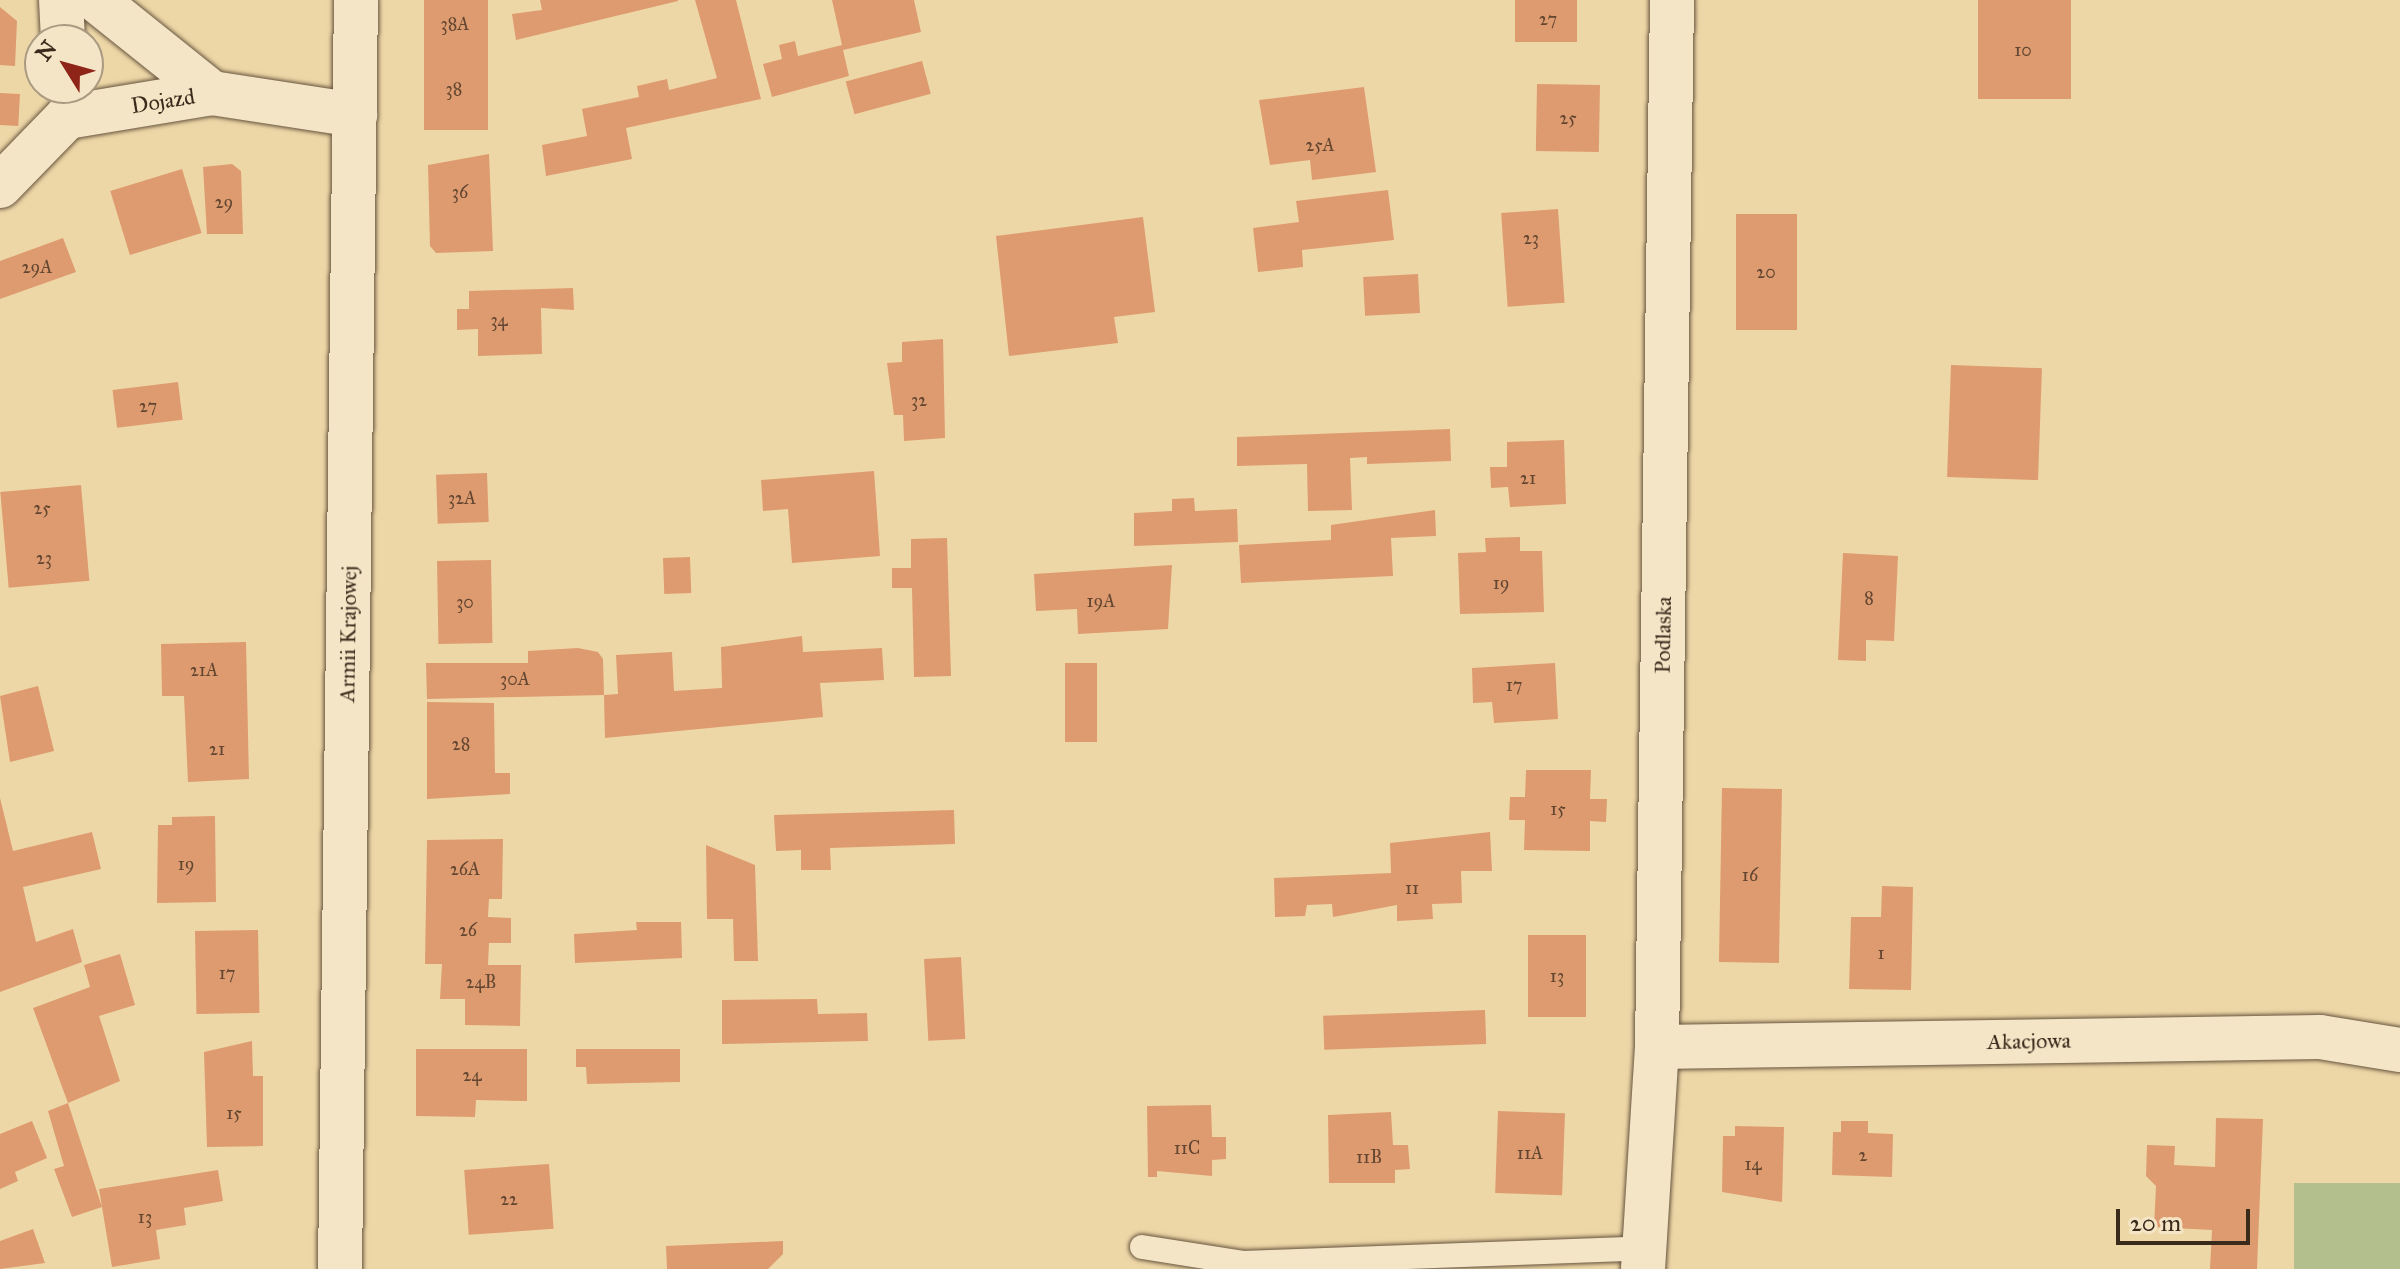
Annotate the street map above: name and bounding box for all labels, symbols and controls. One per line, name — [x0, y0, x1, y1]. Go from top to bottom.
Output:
house number: 27 — [1539, 8, 1557, 30]
house number: 38A — [441, 13, 469, 35]
north arrow — [24, 24, 104, 104]
text: N — [30, 35, 62, 66]
house number: 10 — [2014, 39, 2032, 61]
house number: 38 — [446, 78, 462, 100]
street label: Dojazd — [129, 83, 197, 119]
house number: 25 — [1559, 107, 1577, 129]
house number: 25A — [1305, 134, 1335, 156]
house number: 36 — [452, 181, 468, 203]
house number: 29 — [215, 191, 233, 213]
house number: 23 — [1523, 227, 1539, 249]
house number: 29A — [22, 256, 52, 278]
house number: 20 — [1756, 261, 1776, 283]
house number: 34 — [490, 309, 508, 331]
house number: 32 — [911, 389, 927, 411]
house number: 27 — [139, 395, 157, 417]
house number: 21 — [1520, 467, 1536, 489]
house number: 32A — [448, 487, 476, 509]
house number: 25 — [33, 497, 51, 519]
house number: 23 — [36, 547, 52, 569]
street label: Armii Krajowej — [334, 565, 362, 703]
house number: 19 — [1493, 572, 1509, 594]
house number: 8 — [1864, 587, 1874, 609]
house number: 19A — [1087, 590, 1115, 612]
house number: 30 — [456, 591, 474, 613]
street label: Podlaska — [1649, 596, 1677, 674]
house number: 21A — [190, 659, 218, 681]
house number: 30A — [500, 668, 530, 690]
house number: 17 — [1506, 674, 1522, 696]
house number: 28 — [452, 733, 470, 755]
house number: 21 — [209, 738, 225, 760]
house number: 15 — [1550, 798, 1566, 820]
house number: 19 — [178, 853, 194, 875]
house number: 26A — [450, 858, 480, 880]
house number: 16 — [1742, 864, 1758, 886]
house number: 11 — [1405, 877, 1419, 899]
house number: 26 — [459, 919, 477, 941]
house number: 1 — [1877, 942, 1885, 964]
house number: 17 — [219, 962, 235, 984]
house number: 13 — [1550, 965, 1564, 987]
house number: 24B — [466, 971, 496, 993]
street label: Akacjowa — [1987, 1027, 2071, 1055]
house number: 24 — [463, 1064, 481, 1086]
house number: 15 — [226, 1102, 242, 1124]
house number: 11C — [1174, 1137, 1200, 1159]
house number: 11A — [1517, 1142, 1543, 1164]
house number: 2 — [1859, 1144, 1867, 1166]
house number: 11B — [1356, 1146, 1382, 1168]
house number: 14 — [1744, 1153, 1762, 1175]
house number: 22 — [500, 1188, 518, 1210]
scale bar — [2120, 1193, 2254, 1243]
house number: 13 — [138, 1206, 152, 1228]
text: 20 m — [2130, 1208, 2181, 1238]

